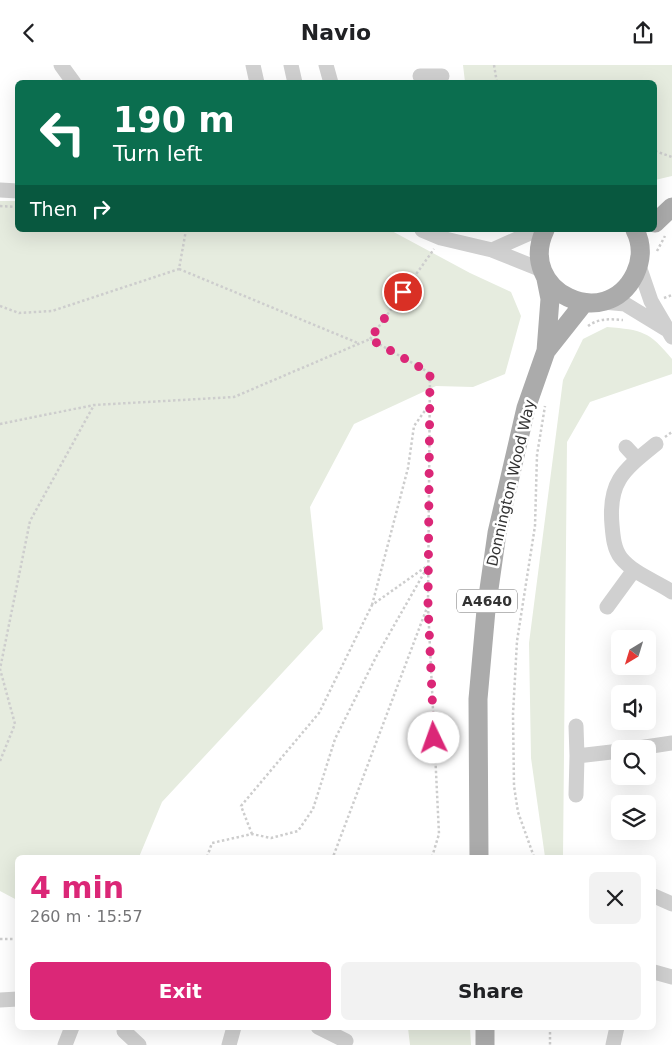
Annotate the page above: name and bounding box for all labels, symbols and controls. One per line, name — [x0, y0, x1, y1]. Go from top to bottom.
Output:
icon: back — [15, 19, 43, 47]
icon: share — [629, 19, 657, 47]
text: Navio — [301, 20, 371, 45]
icon: left — [30, 100, 95, 165]
text: 190 m — [113, 100, 235, 140]
text: Turn left — [113, 141, 202, 166]
icon: right — [87, 195, 115, 223]
text: Then — [30, 198, 77, 220]
pin — [382, 271, 424, 313]
icon: arrive — [389, 278, 417, 306]
street label: Donnington Wood Way — [483, 398, 539, 568]
road number: A4640 — [457, 589, 517, 613]
north arrow — [611, 630, 656, 675]
map controls — [611, 630, 656, 840]
button: sound — [611, 685, 656, 730]
position arrow — [407, 711, 459, 763]
button: search — [611, 740, 656, 785]
button: layers — [611, 795, 656, 840]
text: 4 min — [30, 870, 124, 905]
button: close — [589, 872, 641, 924]
text: 260 m · 15:57 — [30, 907, 143, 926]
button: Exit — [30, 962, 331, 1020]
button: Share — [341, 962, 641, 1020]

